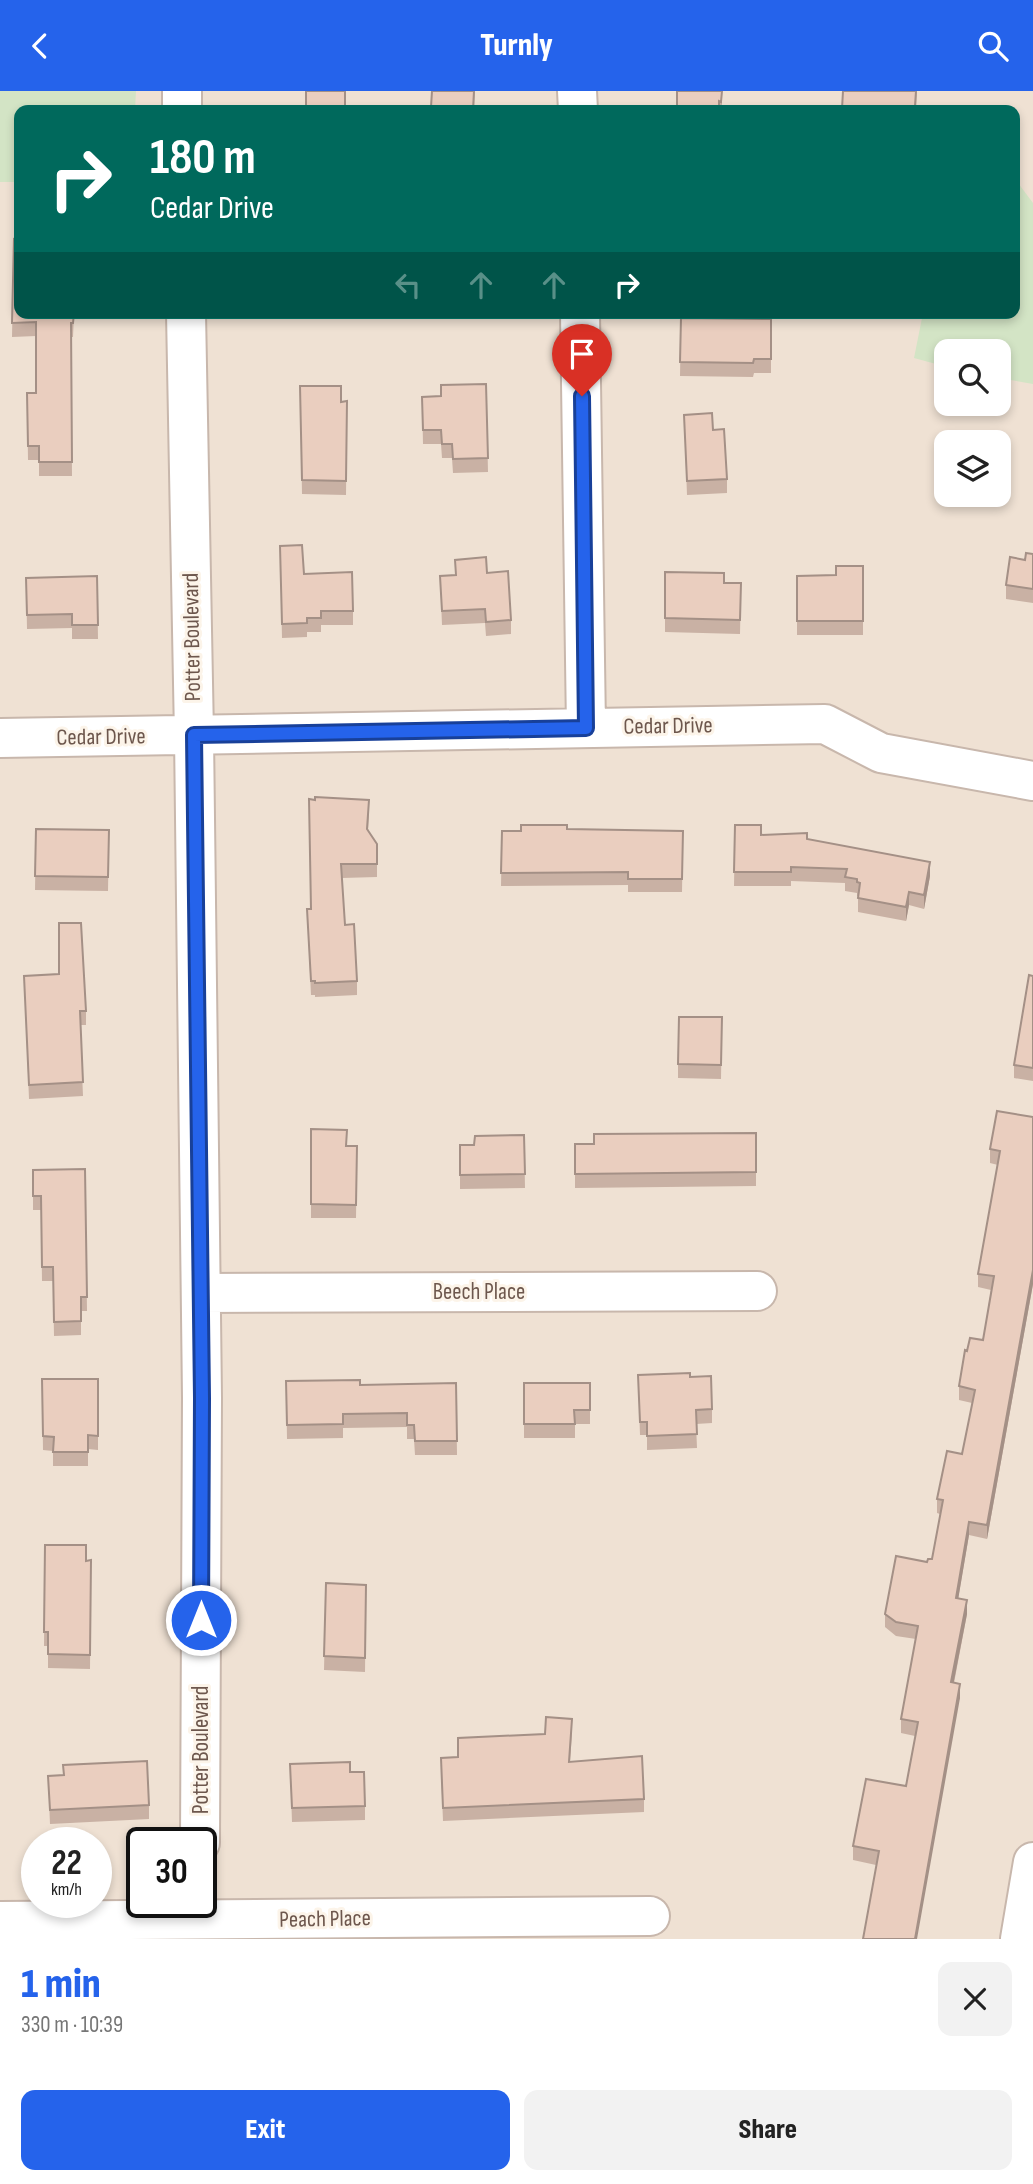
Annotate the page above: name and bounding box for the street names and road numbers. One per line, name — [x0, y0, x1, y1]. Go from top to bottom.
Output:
street label: Potter Boulevard — [177, 572, 207, 702]
street label: Cedar Drive — [623, 711, 713, 741]
street label: Cedar Drive — [56, 722, 146, 752]
street label: Beech Place — [433, 1278, 525, 1306]
street label: Potter Boulevard — [187, 1686, 215, 1814]
street label: Peach Place — [279, 1904, 371, 1934]

